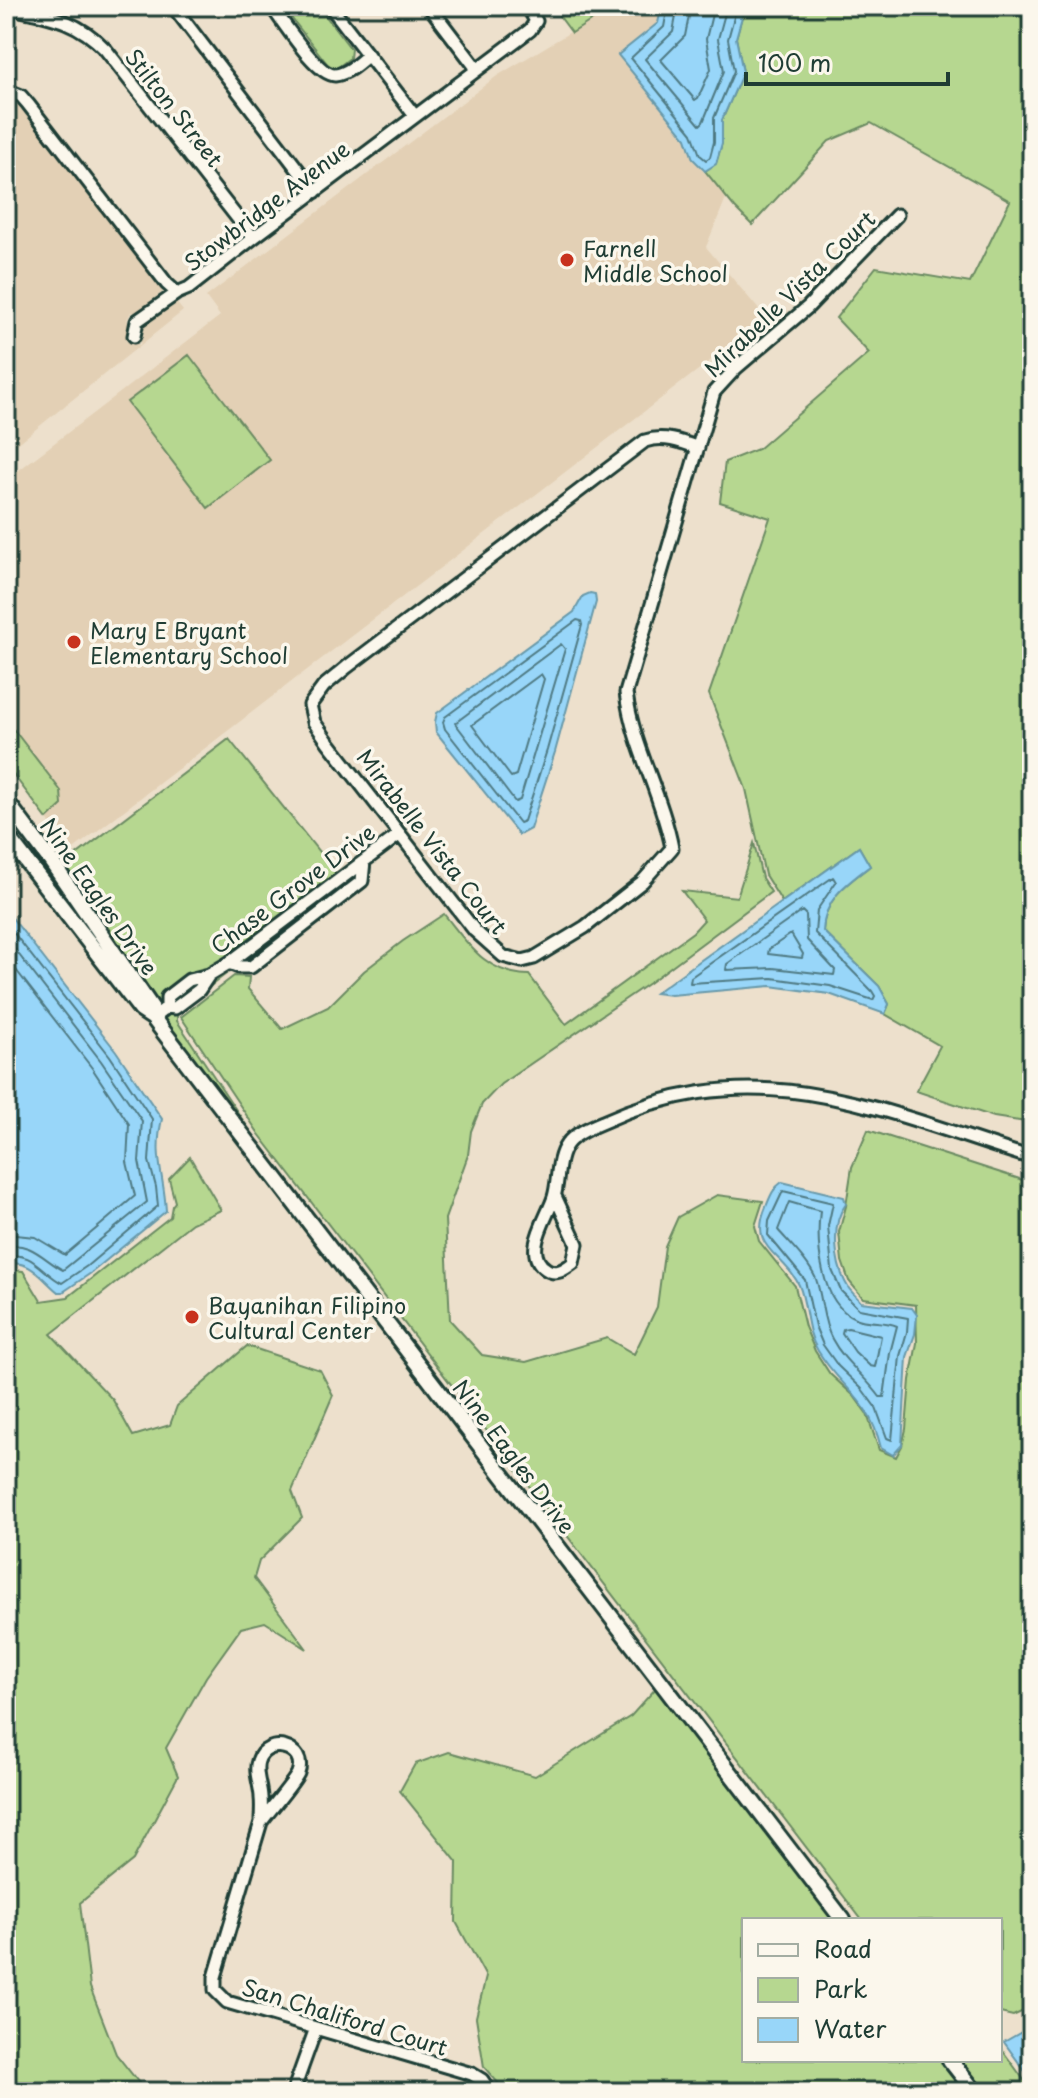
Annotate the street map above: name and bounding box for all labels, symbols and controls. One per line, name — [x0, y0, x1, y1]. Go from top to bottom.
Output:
scale bar — [746, 36, 948, 86]
street label: Stilton Street — [118, 41, 232, 173]
text: 100 m — [758, 44, 831, 80]
street label: Stowbridge Avenue — [176, 132, 356, 278]
street label: Mirabelle Vista Court — [696, 202, 882, 384]
place label: Farnell Middle School — [583, 231, 728, 289]
marker: Farnell Middle School — [558, 251, 576, 269]
place label: Mary E Bryant Elementary School — [90, 613, 288, 671]
marker: Mary E Bryant Elementary School — [65, 633, 83, 651]
street label: Mirabelle Vista Court — [350, 741, 516, 941]
street label: Nine Eagles Drive — [33, 811, 167, 981]
street label: Chase Grove Drive — [203, 815, 381, 961]
place label: Bayanihan Filipino Cultural Center — [208, 1288, 406, 1346]
marker: Bayanihan Filipino Cultural Center — [183, 1308, 201, 1326]
street label: Nine Eagles Drive — [446, 1372, 584, 1540]
legend — [742, 1918, 1002, 2062]
text: Road — [814, 1930, 872, 1966]
street label: San Chaliford Court — [238, 1969, 452, 2063]
text: Park — [814, 1970, 868, 2006]
text: Water — [814, 2010, 887, 2046]

